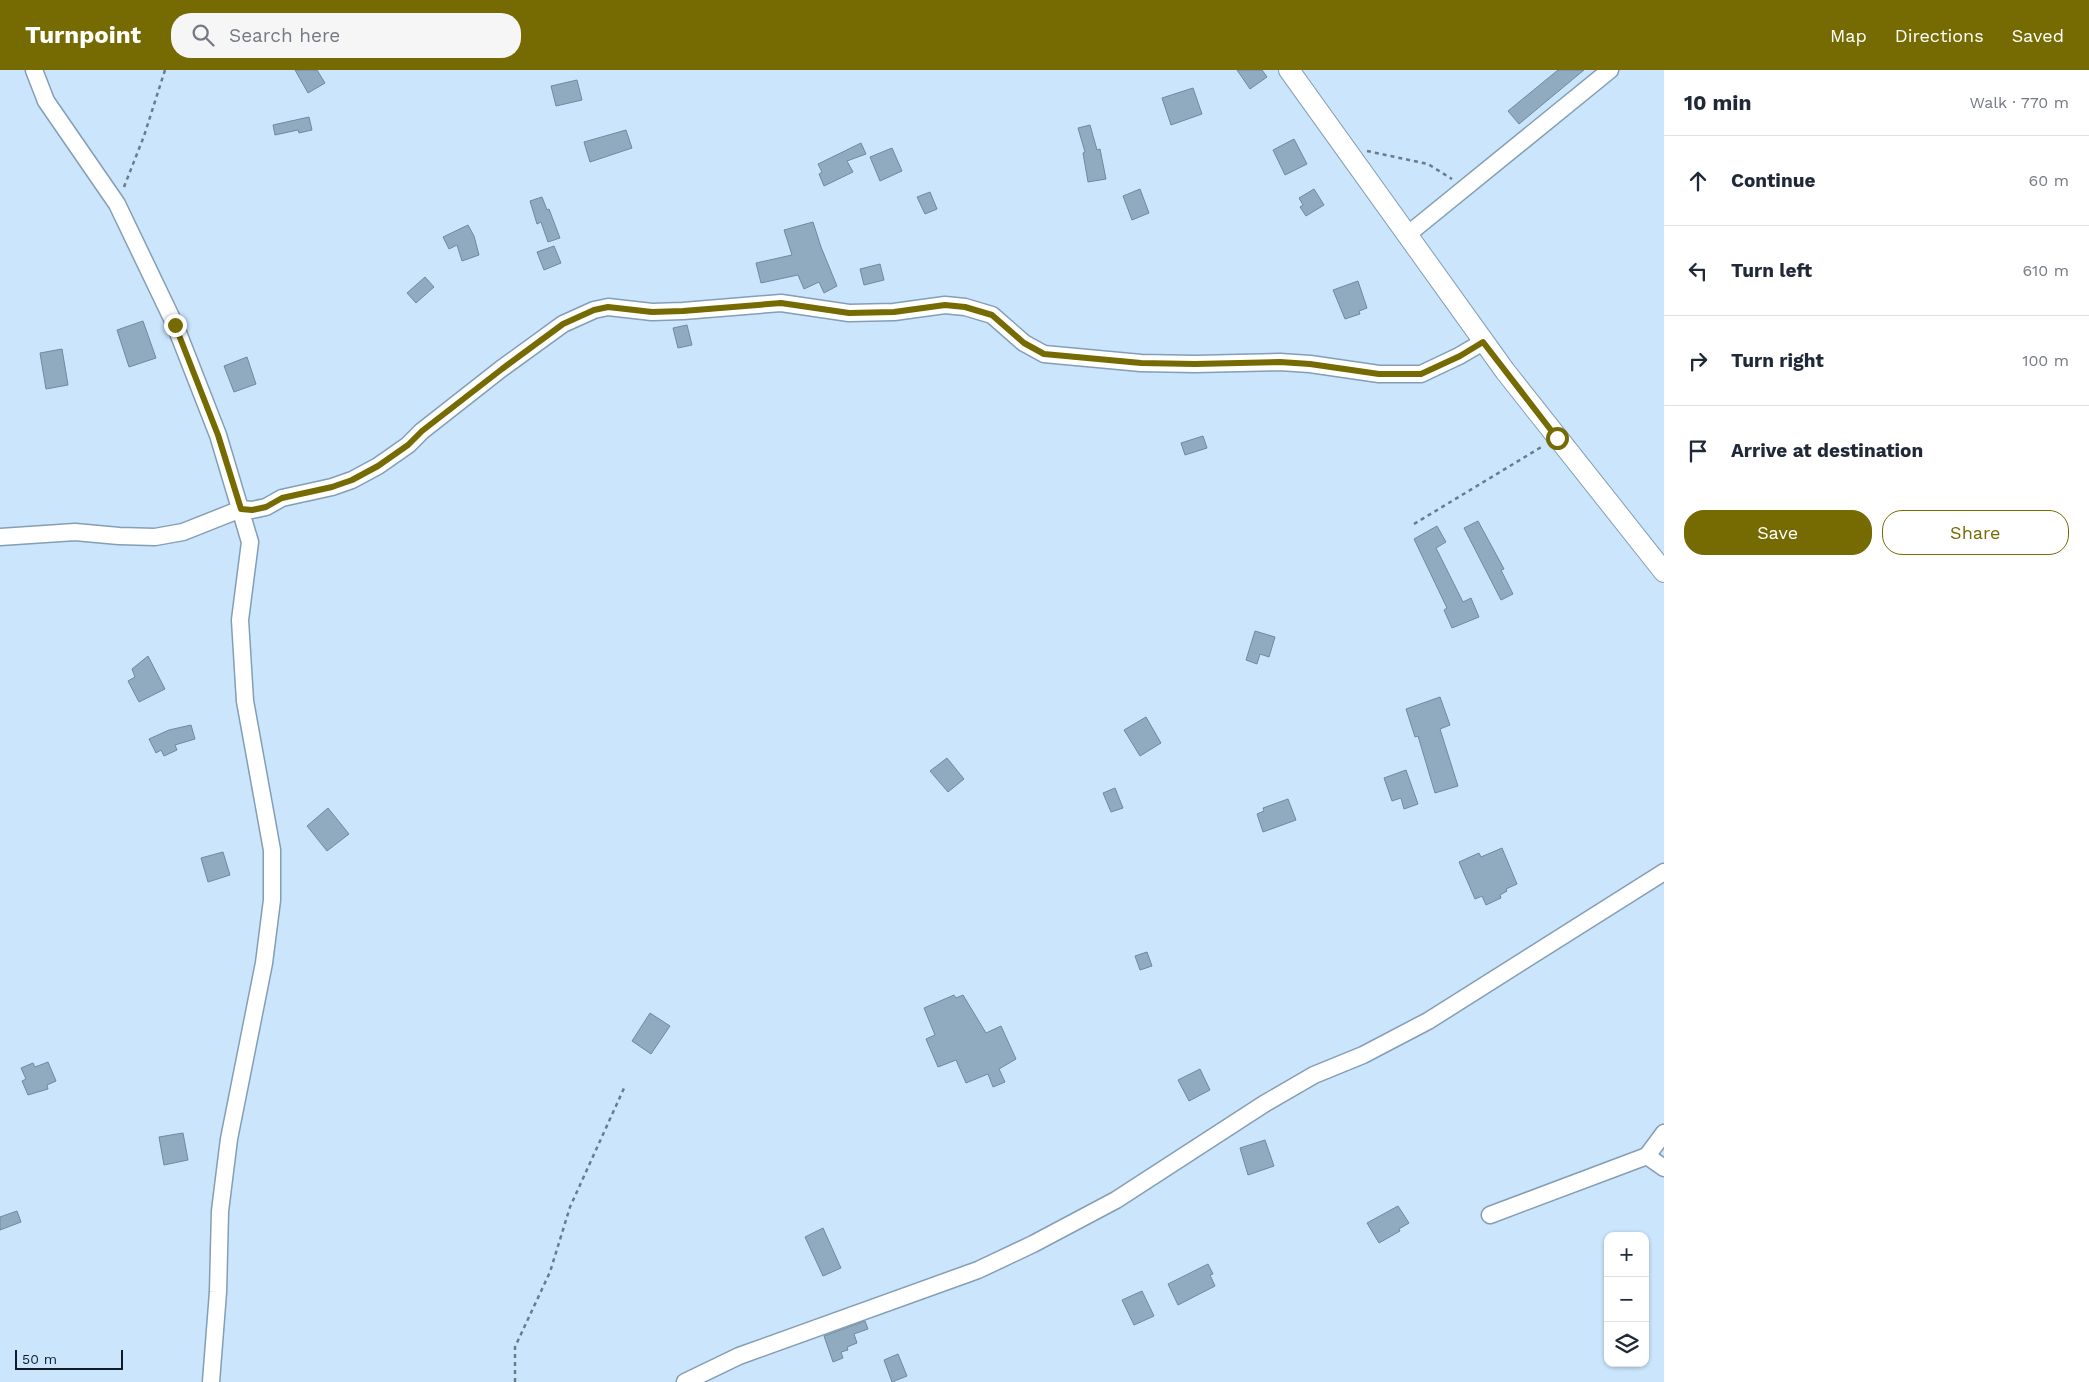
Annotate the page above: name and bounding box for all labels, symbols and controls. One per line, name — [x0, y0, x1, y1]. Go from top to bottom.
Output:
search box — [171, 13, 521, 58]
text: Turnpoint — [25, 21, 141, 49]
icon: search — [189, 21, 217, 49]
text: Search here — [229, 24, 340, 47]
text: Map — [1830, 25, 1867, 46]
text: Directions — [1895, 25, 1984, 46]
text: Saved — [2012, 25, 2064, 46]
text: 10 min — [1684, 90, 1751, 115]
text: Walk · 770 m — [1969, 93, 2069, 112]
icon: ahead — [1684, 167, 1712, 195]
text: Continue — [1731, 169, 1815, 192]
text: 60 m — [2029, 171, 2069, 190]
icon: left — [1684, 257, 1712, 285]
text: Turn left — [1731, 259, 1812, 282]
text: 610 m — [2022, 261, 2069, 280]
route end — [164, 314, 187, 337]
icon: right — [1684, 347, 1712, 375]
text: Turn right — [1731, 349, 1824, 372]
text: 100 m — [2022, 351, 2069, 370]
route start — [1546, 427, 1569, 450]
icon: arrive — [1684, 437, 1712, 465]
text: Arrive at destination — [1731, 439, 1923, 462]
button: Save — [1684, 510, 1872, 555]
button: Share — [1882, 510, 2069, 555]
map controls — [1604, 1232, 1649, 1367]
button: + — [1604, 1232, 1649, 1277]
button: − — [1604, 1277, 1649, 1322]
button: layers — [1604, 1322, 1649, 1367]
scale bar — [15, 1347, 122, 1370]
text: 50 m — [22, 1351, 57, 1367]

